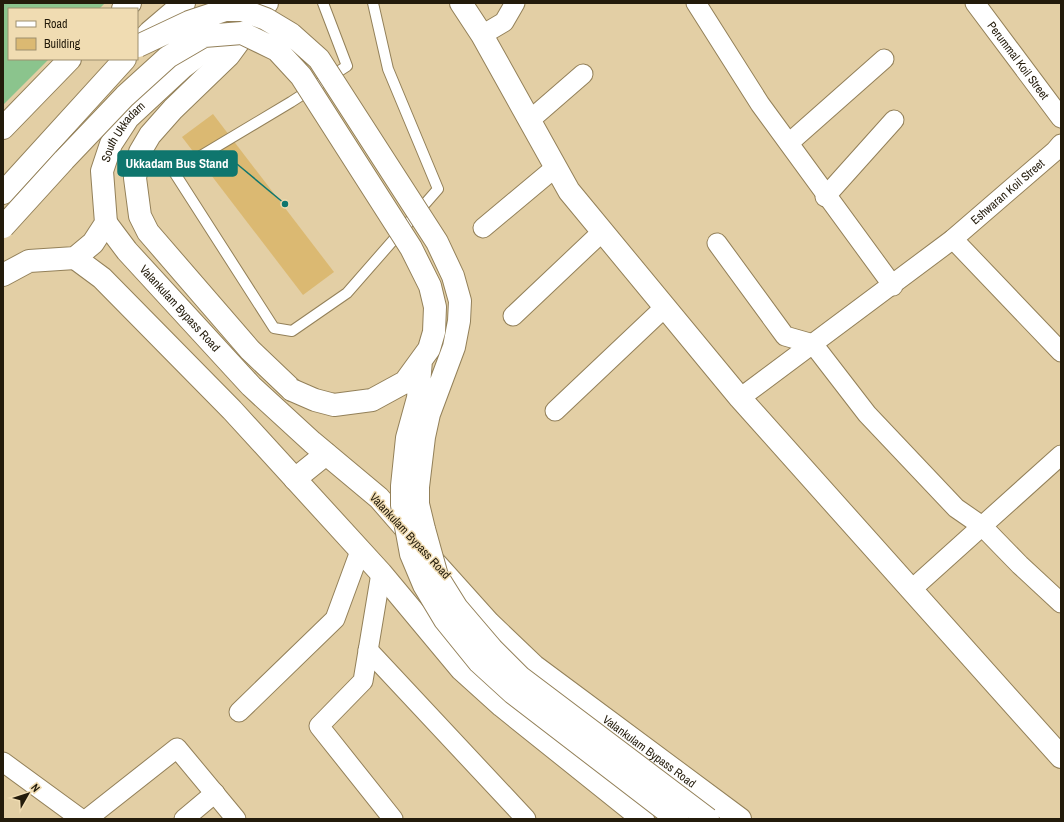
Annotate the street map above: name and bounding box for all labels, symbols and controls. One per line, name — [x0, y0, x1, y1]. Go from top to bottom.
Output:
legend — [8, 8, 138, 60]
text: Road — [44, 16, 68, 32]
street label: Perummal Koil Street — [984, 18, 1053, 103]
text: Building — [44, 36, 81, 52]
street label: South Ukkadam — [98, 98, 148, 164]
callout: Ukkadam Bus Stand — [118, 151, 237, 176]
text: Ukkadam Bus Stand — [125, 155, 229, 172]
street label: Eshwaran Koil Street — [967, 155, 1048, 228]
street label: Valankulam Bypass Road — [136, 262, 224, 355]
street label: Valankulam Bypass Road — [366, 490, 454, 582]
street label: Valankulam Bypass Road — [599, 712, 699, 791]
north arrow — [8, 774, 48, 814]
text: N — [28, 781, 43, 795]

